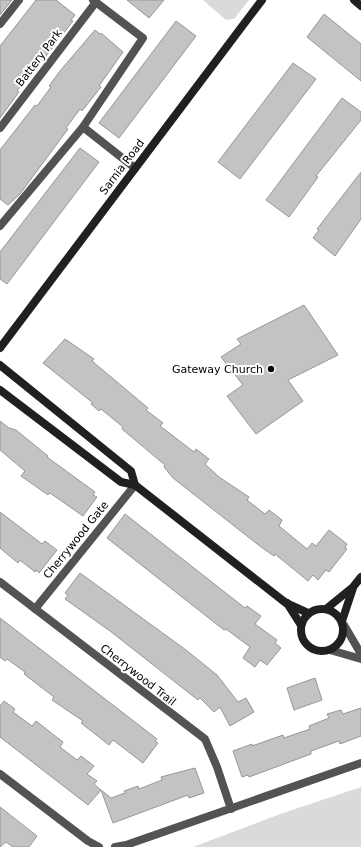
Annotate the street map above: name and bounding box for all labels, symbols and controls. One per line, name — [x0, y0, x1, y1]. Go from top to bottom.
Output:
street label: Battery Park — [13, 26, 65, 89]
street label: Sarnia Road — [97, 137, 147, 197]
place label: Gateway Church — [172, 363, 263, 376]
marker: Gateway Church — [266, 364, 276, 374]
street label: Cherrywood Gate — [41, 498, 111, 581]
street label: Cherrywood Trail — [98, 641, 178, 709]

